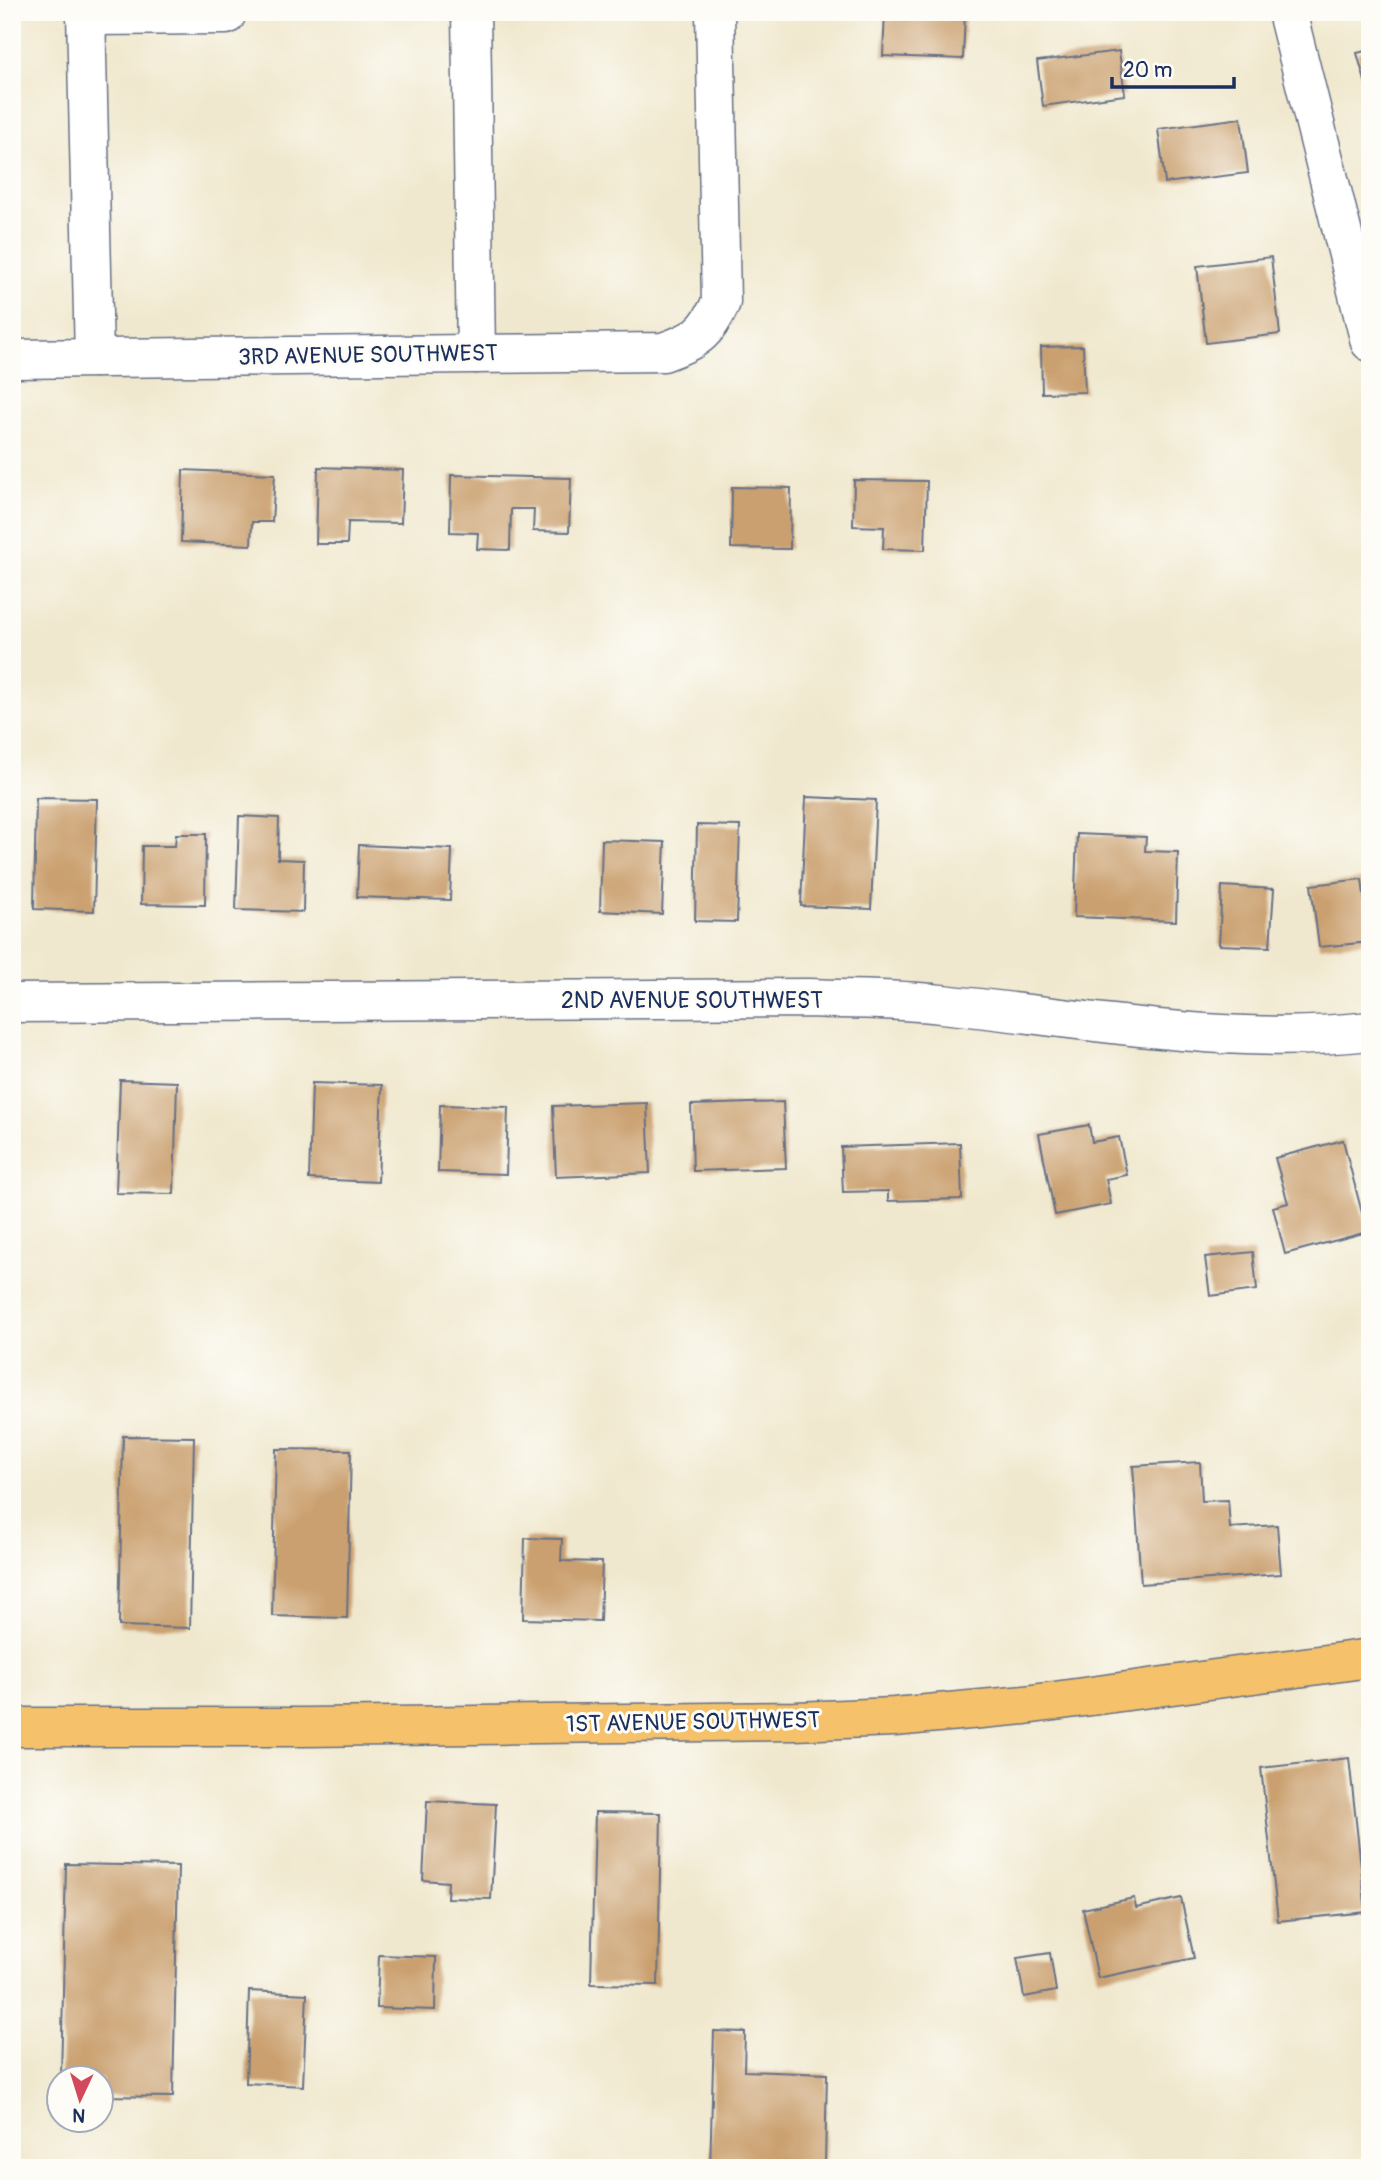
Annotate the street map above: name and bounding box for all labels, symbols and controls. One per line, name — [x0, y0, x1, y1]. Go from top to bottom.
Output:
scale bar — [1112, 46, 1235, 90]
text: 20 m — [1123, 57, 1172, 84]
street label: 3RD AVENUE SOUTHWEST — [238, 338, 498, 372]
street label: 2ND AVENUE SOUTHWEST — [561, 986, 823, 1015]
street label: 1ST AVENUE SOUTHWEST — [566, 1705, 821, 1739]
north arrow — [46, 2064, 116, 2134]
text: N — [71, 2103, 86, 2127]

